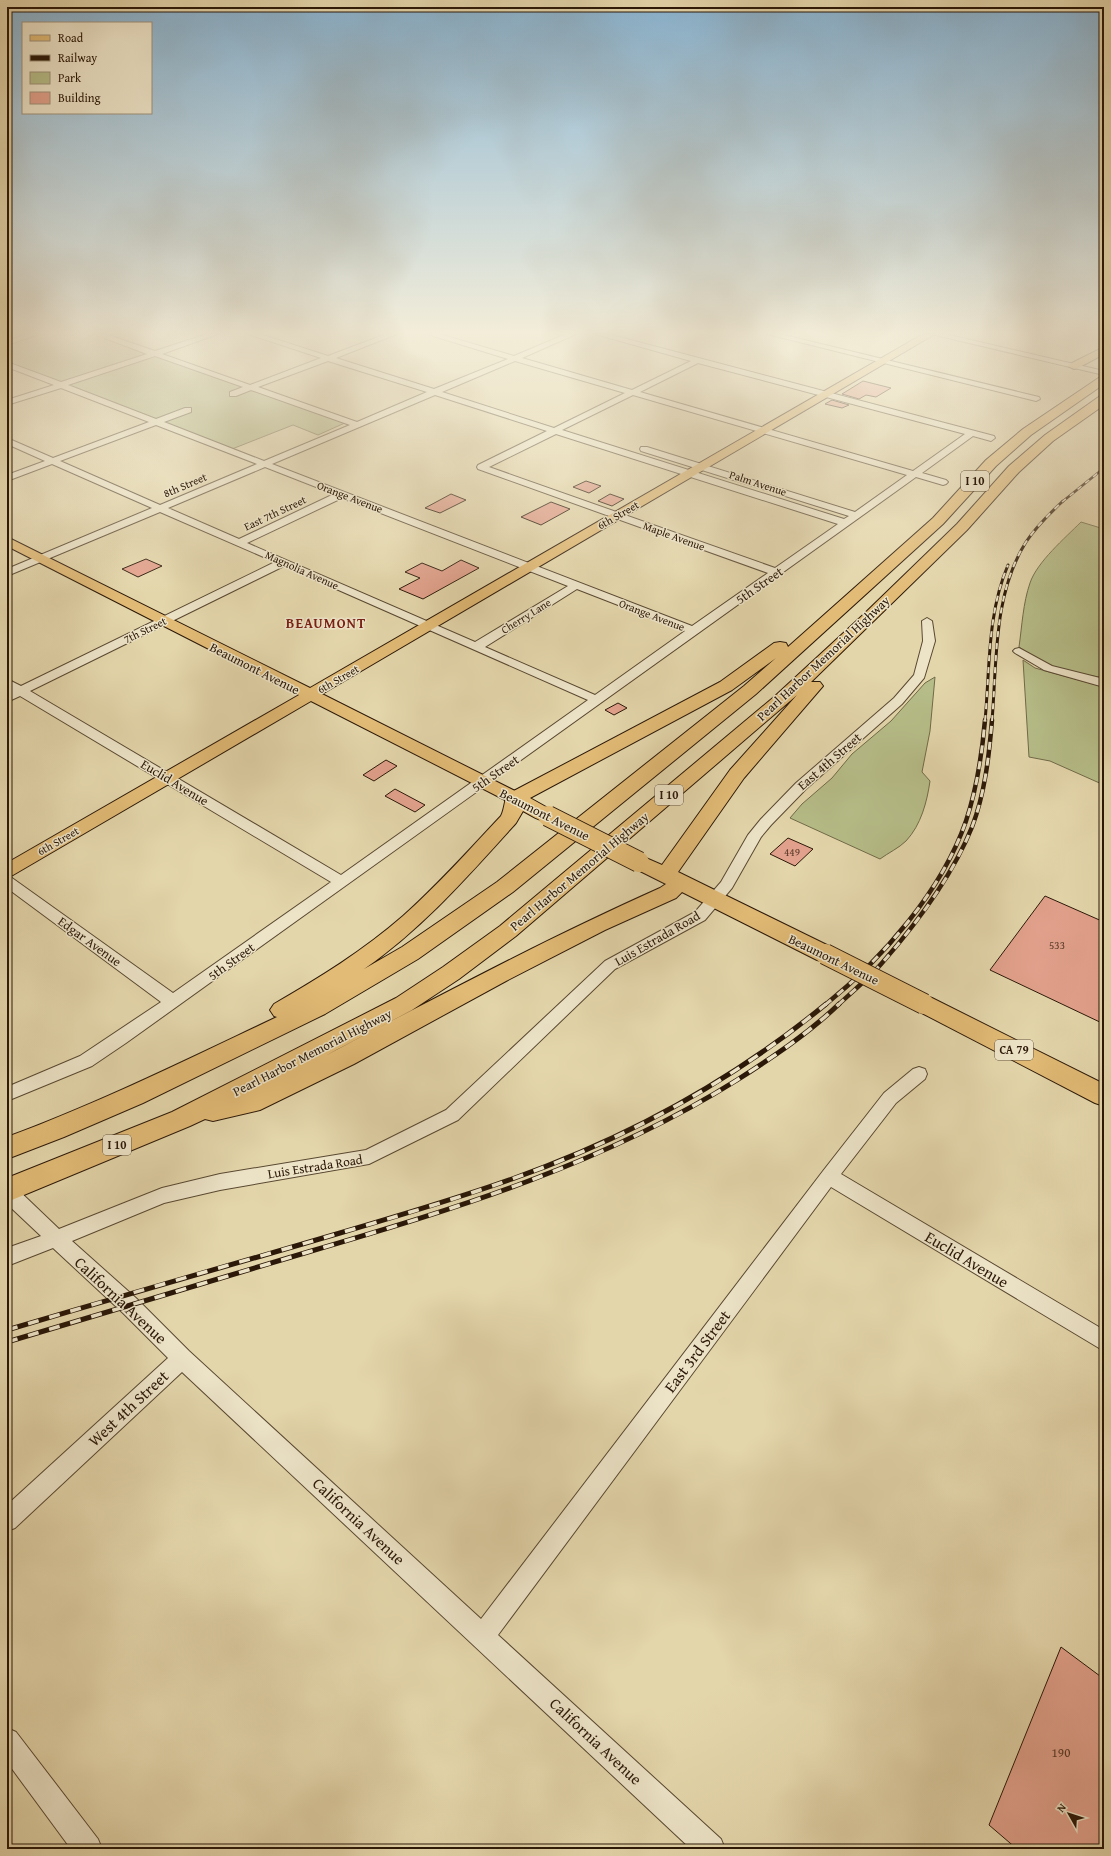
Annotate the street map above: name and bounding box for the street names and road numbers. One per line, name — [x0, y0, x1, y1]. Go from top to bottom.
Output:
street label: Palm Avenue — [727, 466, 789, 500]
street label: 8th Street — [161, 469, 209, 501]
road number: I 10 — [961, 471, 989, 491]
street label: Orange Avenue — [315, 477, 385, 517]
street label: East 7th Street — [241, 492, 309, 534]
street label: 6th Street — [594, 497, 642, 533]
street label: Maple Avenue — [641, 517, 707, 555]
street label: Magnolia Avenue — [263, 547, 341, 593]
street label: 5th Street — [732, 562, 787, 609]
street label: Pearl Harbor Memorial Highway — [752, 591, 895, 725]
street label: Cherry Lane — [498, 594, 554, 638]
street label: Orange Avenue — [617, 595, 687, 635]
street label: 7th Street — [121, 613, 169, 647]
street label: Beaumont Avenue — [207, 638, 303, 699]
street label: 6th Street — [314, 661, 362, 697]
street label: East 4th Street — [793, 728, 866, 795]
street label: 5th Street — [468, 750, 523, 797]
street label: Euclid Avenue — [137, 755, 212, 810]
street label: Beaumont Avenue — [497, 784, 593, 845]
road number: I 10 — [655, 785, 683, 805]
street label: Pearl Harbor Memorial Highway — [506, 807, 653, 935]
street label: 6th Street — [34, 823, 82, 859]
street label: Luis Estrada Road — [611, 906, 704, 971]
street label: Edgar Avenue — [54, 912, 125, 971]
street label: Beaumont Avenue — [785, 929, 882, 990]
street label: 5th Street — [204, 938, 259, 985]
street label: Pearl Harbor Memorial Highway — [229, 1004, 395, 1101]
road number: CA 79 — [995, 1040, 1033, 1060]
road number: I 10 — [103, 1135, 131, 1155]
street label: Luis Estrada Road — [266, 1150, 364, 1183]
street label: Euclid Avenue — [921, 1225, 1013, 1293]
street label: California Avenue — [69, 1251, 173, 1349]
street label: East 3rd Street — [658, 1304, 736, 1397]
street label: West 4th Street — [82, 1364, 174, 1452]
street label: California Avenue — [307, 1472, 411, 1570]
street label: California Avenue — [544, 1692, 648, 1790]

